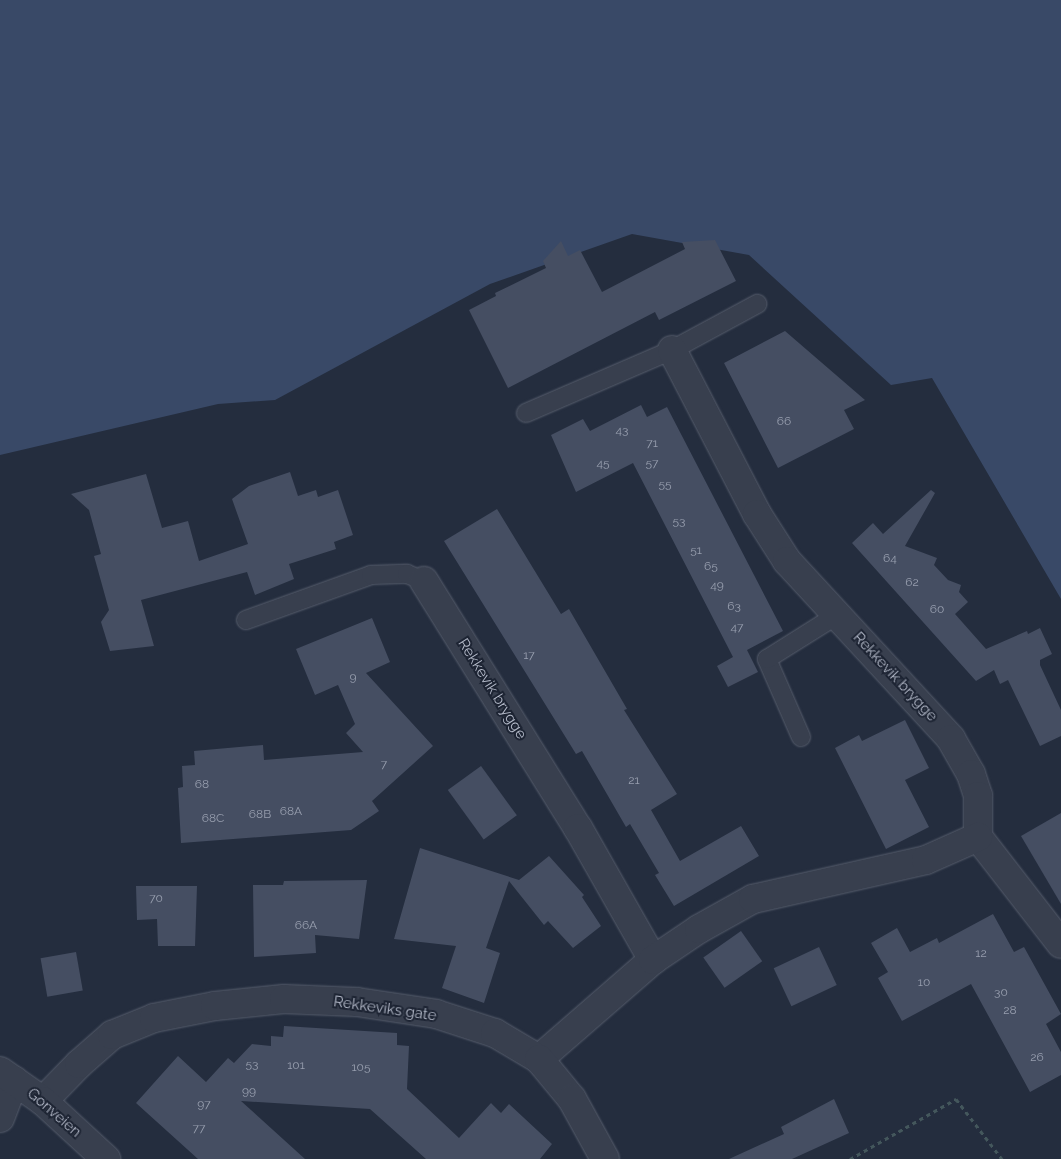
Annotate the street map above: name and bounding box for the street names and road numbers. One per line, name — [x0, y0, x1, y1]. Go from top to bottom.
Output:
street label: Rekkevik brygge — [849, 629, 941, 725]
street label: Rekkevik brygge — [454, 635, 530, 743]
street label: Rekkeviks gate — [332, 993, 438, 1025]
street label: Gonveien — [23, 1085, 85, 1141]

